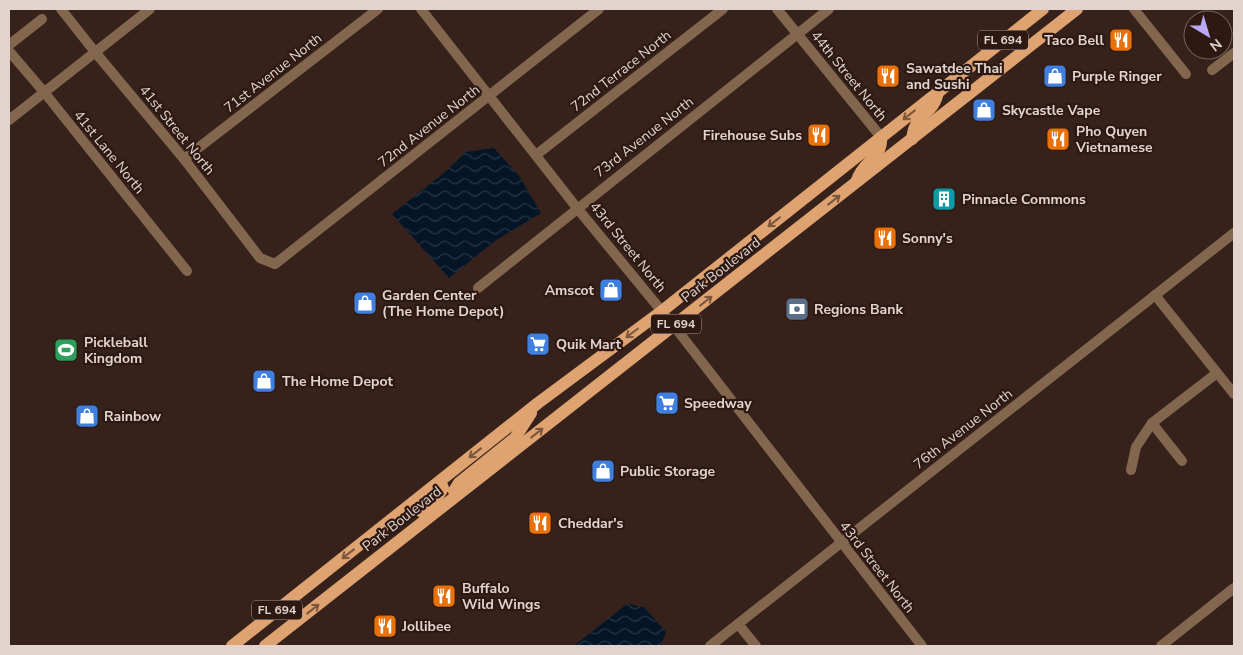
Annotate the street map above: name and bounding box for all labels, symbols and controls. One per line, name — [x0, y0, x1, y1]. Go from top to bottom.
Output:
north arrow — [1183, 10, 1233, 60]
street label: 72nd Terrace North — [567, 26, 675, 116]
street label: 44th Street North — [807, 27, 891, 125]
restaurant icon: Taco Bell — [1108, 27, 1134, 53]
street label: 71st Avenue North — [220, 29, 326, 117]
road number: FL 694 — [978, 30, 1028, 50]
place label: Taco Bell — [1044, 31, 1105, 50]
text: N — [1206, 34, 1226, 56]
place label: Sawatdee Thai and Sushi — [906, 59, 1003, 94]
restaurant icon: Sawatdee Thai and Sushi — [875, 63, 901, 89]
shop icon: Purple Ringer — [1042, 63, 1068, 89]
place label: Purple Ringer — [1072, 67, 1162, 86]
street label: 72nd Avenue North — [374, 80, 484, 172]
street label: 41st Street North — [135, 81, 219, 179]
street label: 73rd Avenue North — [590, 92, 698, 182]
shop icon: Skycastle Vape — [971, 97, 997, 123]
place label: Skycastle Vape — [1002, 101, 1101, 120]
street label: 41st Lane North — [69, 106, 149, 198]
one-way arrow — [903, 109, 916, 120]
restaurant icon: Firehouse Subs — [806, 122, 832, 148]
place label: Pho Quyen Vietnamese — [1075, 122, 1153, 157]
place label: Firehouse Subs — [703, 126, 802, 145]
restaurant icon: Pho Quyen Vietnamese — [1045, 126, 1071, 152]
building icon: Pinnacle Commons — [931, 186, 957, 212]
place label: Pinnacle Commons — [962, 190, 1086, 209]
one-way arrow — [827, 195, 840, 206]
street label: 43rd Street North — [585, 198, 671, 296]
one-way arrow — [768, 216, 781, 227]
restaurant icon: Sonny's — [872, 225, 898, 251]
place label: Sonny's — [902, 229, 953, 248]
street label: Park Boulevard — [677, 233, 765, 307]
shop icon: Amscot — [598, 277, 624, 303]
place label: Amscot — [545, 281, 595, 300]
place label: Garden Center (The Home Depot) — [382, 286, 505, 321]
shop icon: Garden Center (The Home Depot) — [352, 290, 378, 316]
one-way arrow — [700, 295, 713, 306]
bank icon: Regions Bank — [784, 296, 810, 322]
place label: Regions Bank — [814, 300, 903, 319]
road number: FL 694 — [651, 314, 701, 334]
one-way arrow — [625, 328, 639, 338]
supermarket icon: Quik Mart — [525, 331, 551, 357]
place label: Pickleball Kingdom — [84, 333, 148, 368]
place label: Quik Mart — [556, 335, 622, 354]
sports icon: Pickleball Kingdom — [53, 337, 79, 363]
shop icon: The Home Depot — [251, 368, 277, 394]
place label: The Home Depot — [282, 372, 393, 391]
street label: 76th Avenue North — [910, 384, 1016, 474]
supermarket icon: Speedway — [654, 390, 680, 416]
place label: Speedway — [684, 394, 752, 413]
shop icon: Rainbow — [74, 403, 100, 429]
place label: Rainbow — [104, 407, 161, 426]
one-way arrow — [530, 428, 544, 438]
one-way arrow — [469, 447, 482, 458]
shop icon: Public Storage — [590, 458, 616, 484]
place label: Public Storage — [620, 462, 716, 481]
street label: Park Boulevard — [358, 482, 446, 556]
restaurant icon: Cheddar's — [527, 510, 553, 536]
place label: Cheddar's — [558, 514, 624, 533]
street label: 43rd Street North — [835, 517, 919, 617]
one-way arrow — [342, 548, 355, 559]
place label: Buffalo Wild Wings — [462, 579, 541, 614]
restaurant icon: Buffalo Wild Wings — [431, 583, 457, 609]
road number: FL 694 — [252, 600, 302, 620]
one-way arrow — [306, 604, 320, 614]
restaurant icon: Jollibee — [372, 613, 398, 639]
place label: Jollibee — [401, 617, 452, 636]

